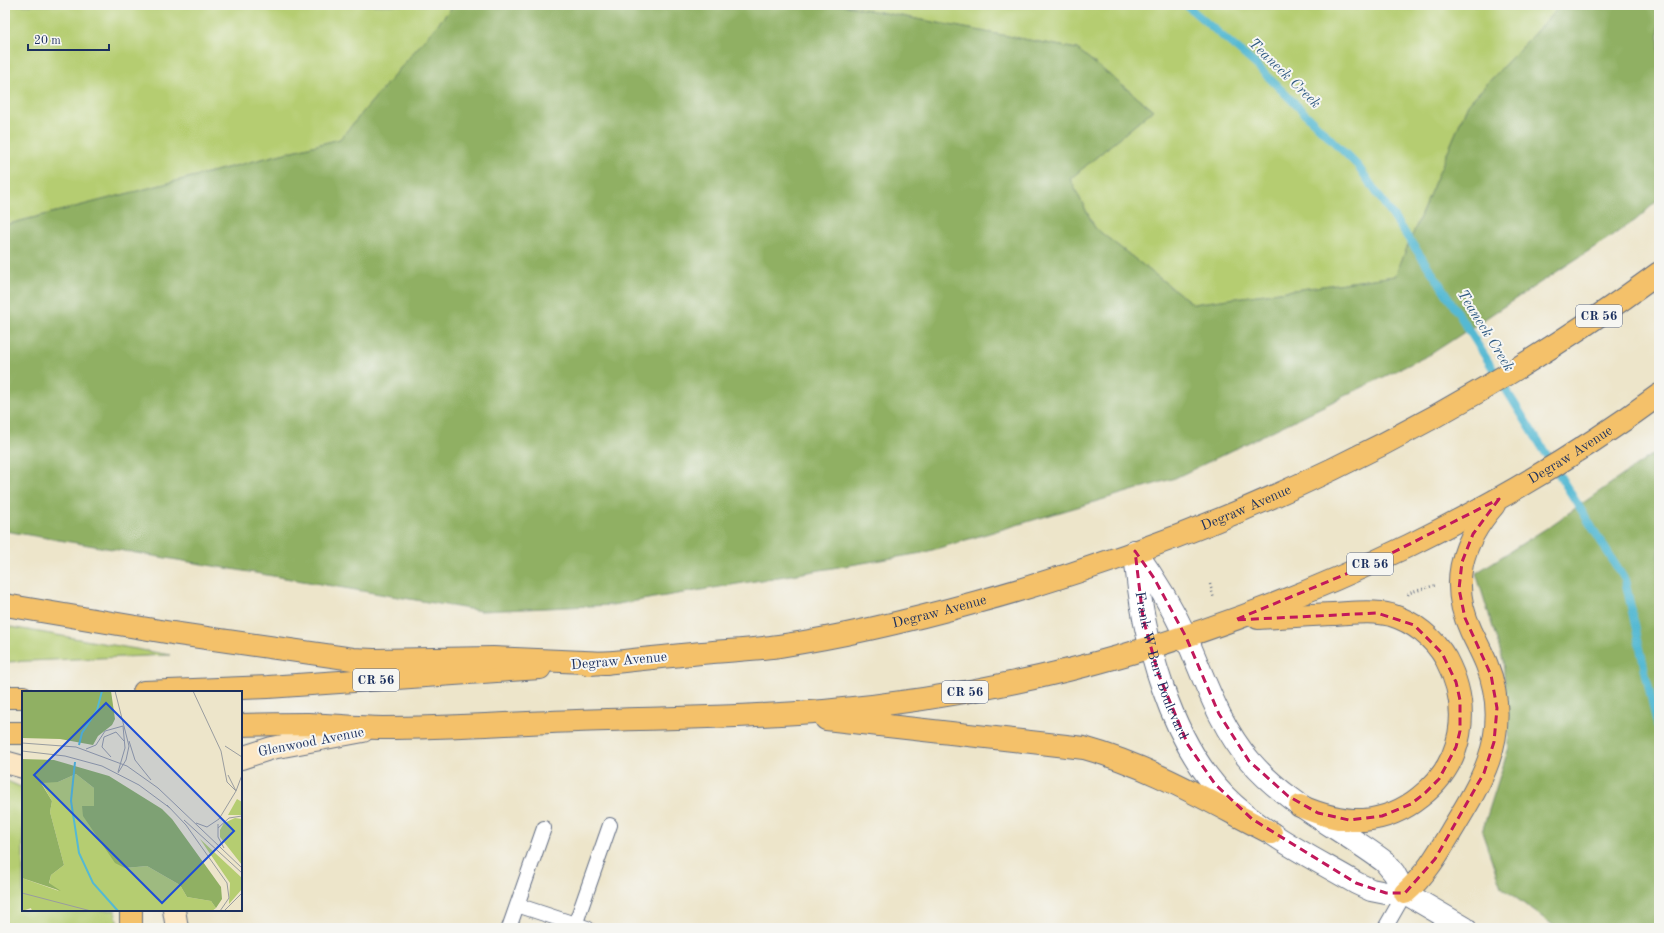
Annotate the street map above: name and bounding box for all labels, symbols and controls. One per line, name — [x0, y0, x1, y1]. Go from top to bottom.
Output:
scale bar — [28, 26, 109, 52]
text: 20 m — [34, 35, 61, 47]
water label: Teaneck Creek — [1245, 36, 1323, 112]
water label: Teaneck Creek — [1454, 287, 1516, 375]
road number: CR 56 — [1576, 305, 1622, 327]
street label: Degraw Avenue — [1526, 423, 1615, 487]
street label: Degraw Avenue — [1199, 483, 1293, 533]
road number: CR 56 — [1347, 553, 1393, 575]
street label: Frank W Burr Boulevard — [1133, 591, 1191, 742]
street label: Degraw Avenue — [891, 593, 988, 631]
street label: Degraw Avenue — [570, 650, 668, 672]
road number: CR 56 — [353, 669, 399, 691]
road number: CR 56 — [942, 681, 988, 703]
inset map — [22, 691, 242, 911]
street label: Glenwood Avenue — [257, 725, 365, 759]

